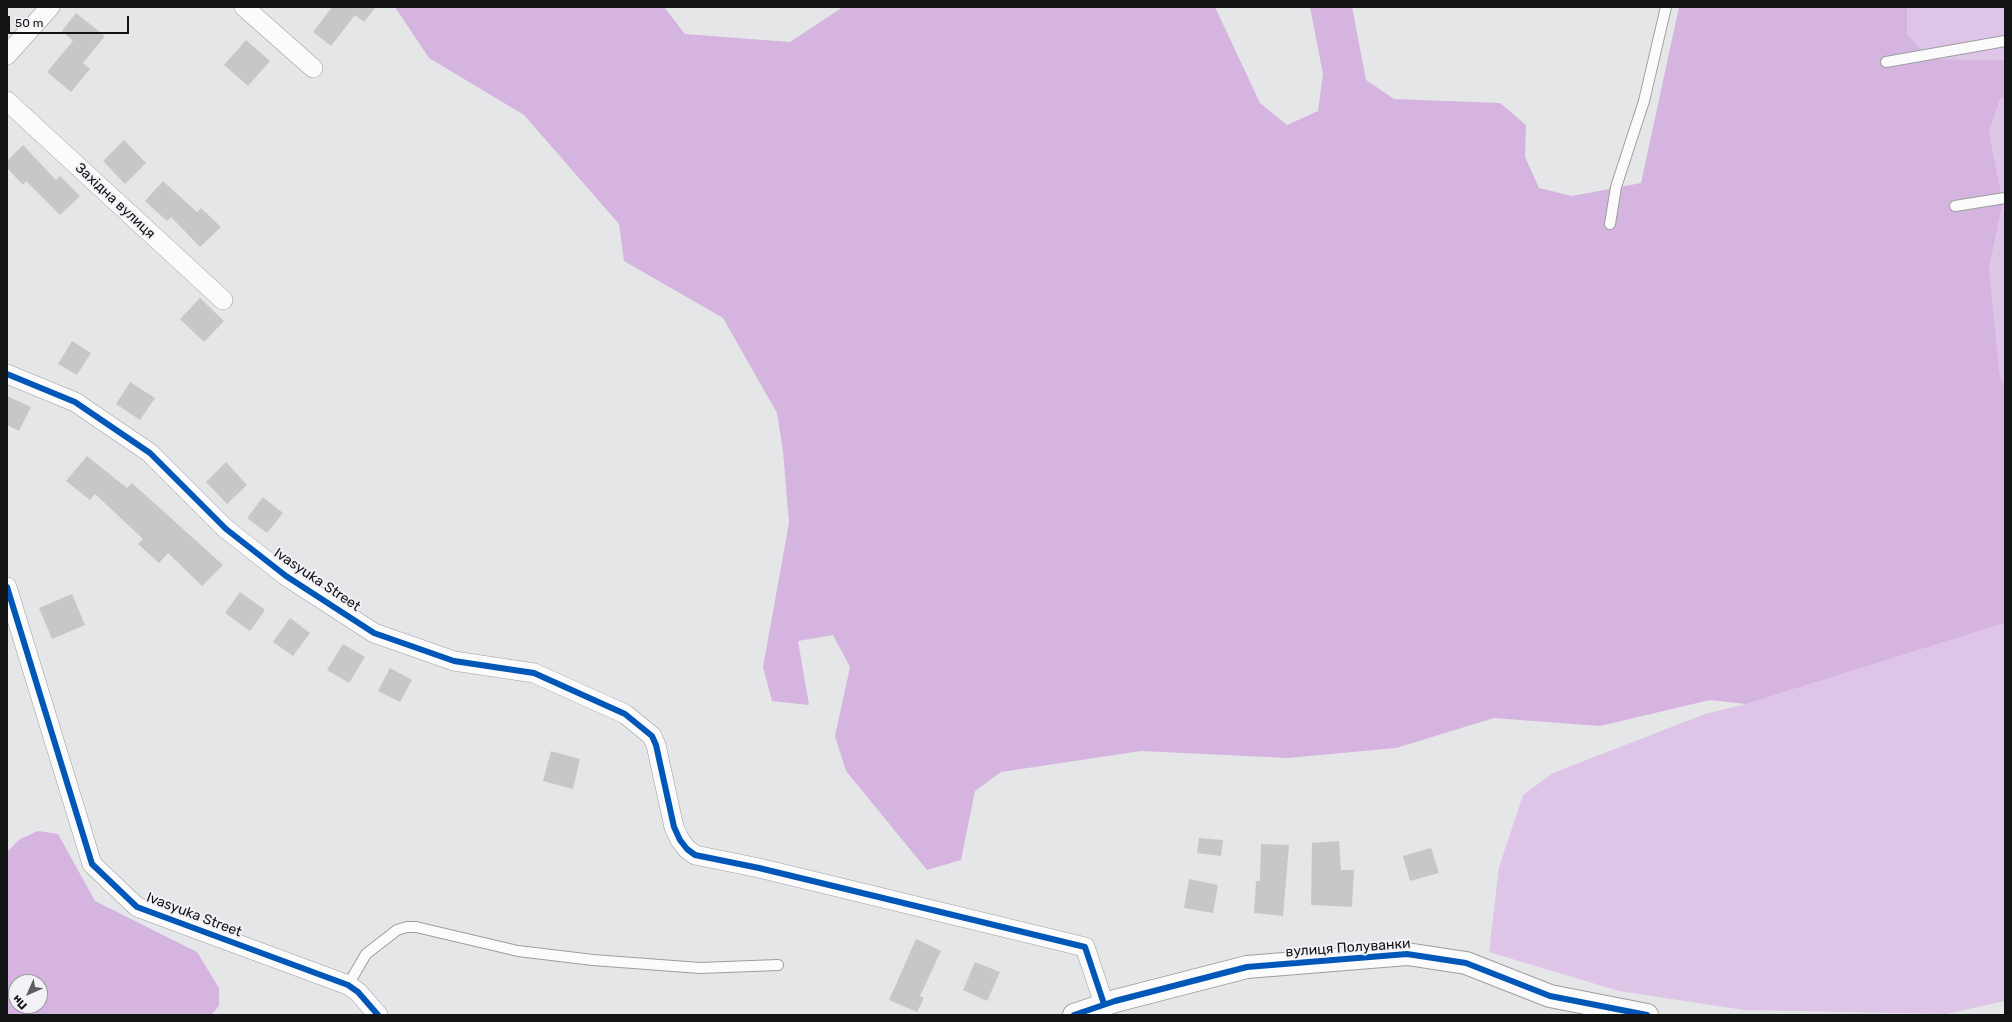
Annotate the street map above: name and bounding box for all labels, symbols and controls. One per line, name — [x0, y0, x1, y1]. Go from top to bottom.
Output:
scale bar — [10, 8, 131, 34]
text: 50 m — [15, 16, 43, 30]
street label: Західна вулиця — [71, 160, 159, 242]
street label: Ivasyuka Street — [271, 545, 363, 615]
street label: Ivasyuka Street — [144, 889, 244, 941]
street label: вулиця Полуванки — [1285, 935, 1411, 961]
north arrow — [8, 974, 48, 1014]
text: Пн — [10, 992, 30, 1012]

